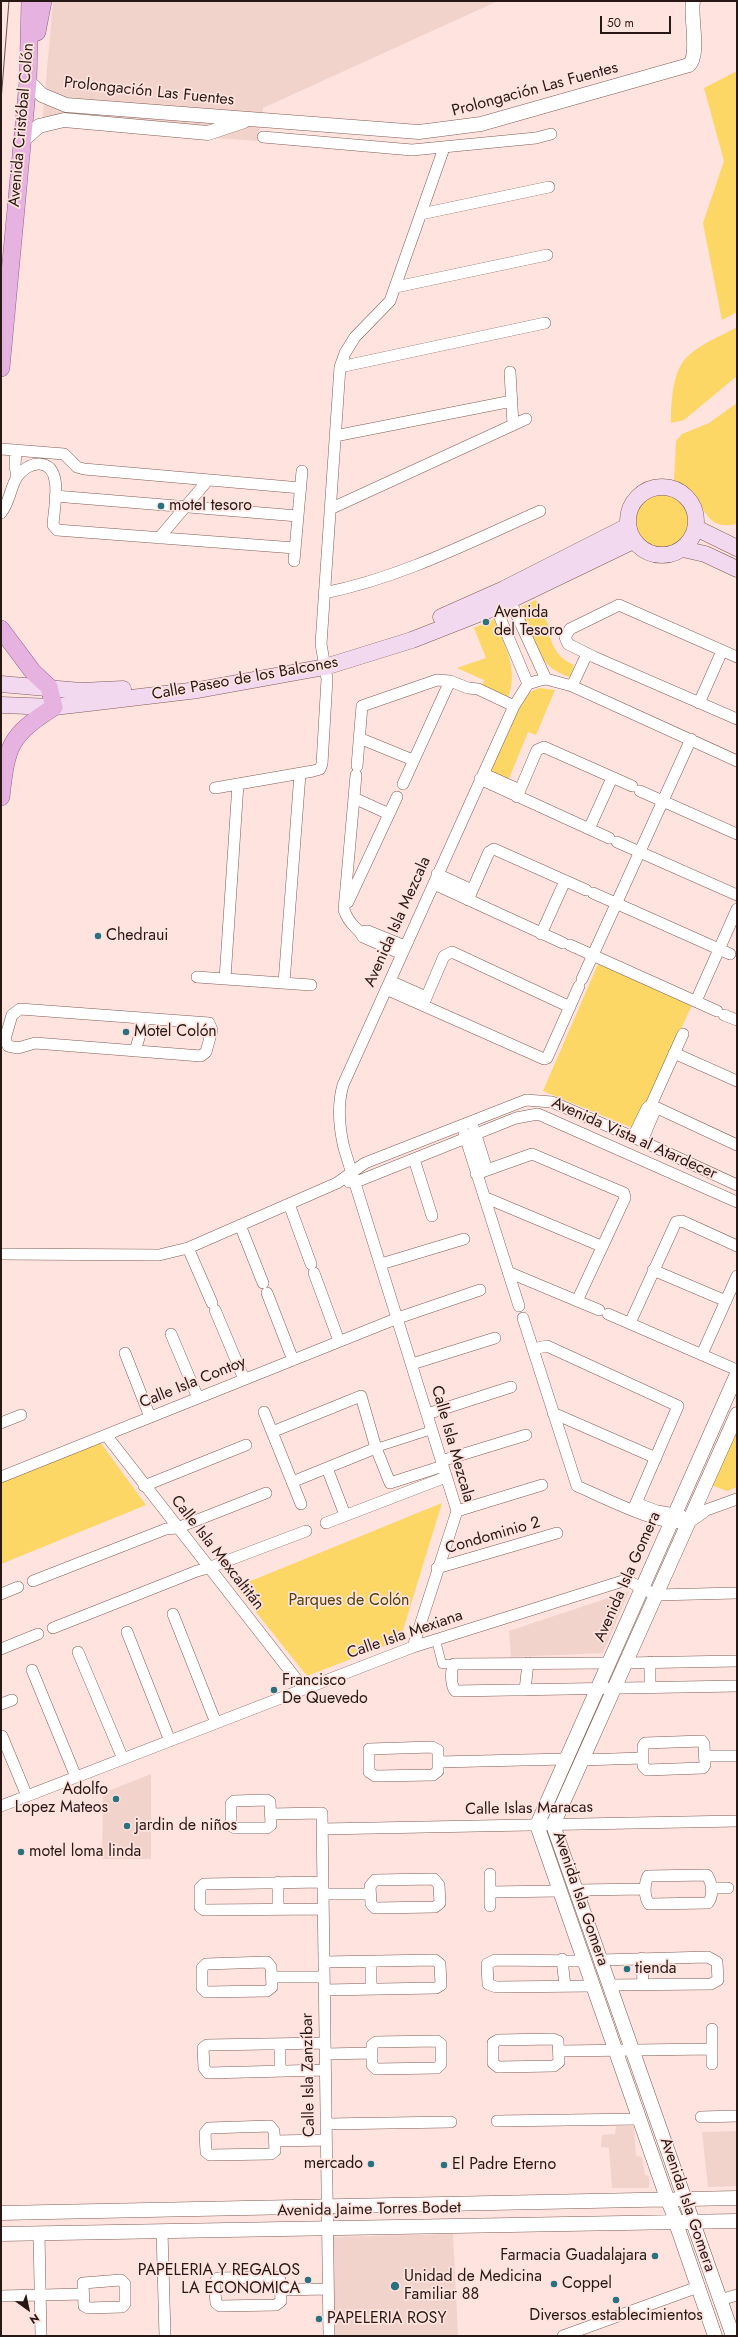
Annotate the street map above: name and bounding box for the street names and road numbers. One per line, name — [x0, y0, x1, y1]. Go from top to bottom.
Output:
street label: Avenida Cristóbal Colón — [5, 42, 39, 208]
street label: Prolongación Las Fuentes — [450, 59, 620, 121]
street label: Prolongación Las Fuentes — [63, 74, 235, 110]
street label: Calle Paseo de los Balcones — [150, 653, 340, 705]
street label: Avenida Isla Mezcala — [361, 854, 435, 990]
street label: Avenida Vista al Atardecer — [548, 1094, 720, 1184]
street label: Calle Isla Contoy — [137, 1353, 249, 1413]
street label: Calle Isla Mezcala — [426, 1383, 478, 1505]
street label: Calle Isla Mexcaltitán — [166, 1492, 268, 1614]
street label: Avenida Isla Gomera — [591, 1509, 665, 1645]
street label: Condominio 2 — [443, 1513, 543, 1559]
street label: Calle Isla Mexiana — [345, 1606, 465, 1664]
street label: Calle Islas Maracas — [465, 1798, 593, 1820]
street label: Avenida Isla Gomera — [548, 1829, 612, 1969]
street label: Calle Isla Zanzíbar — [298, 2013, 320, 2137]
street label: Avenida Isla Gomera — [655, 2135, 719, 2275]
street label: Avenida Jaime Torres Bodet — [277, 2199, 461, 2221]

